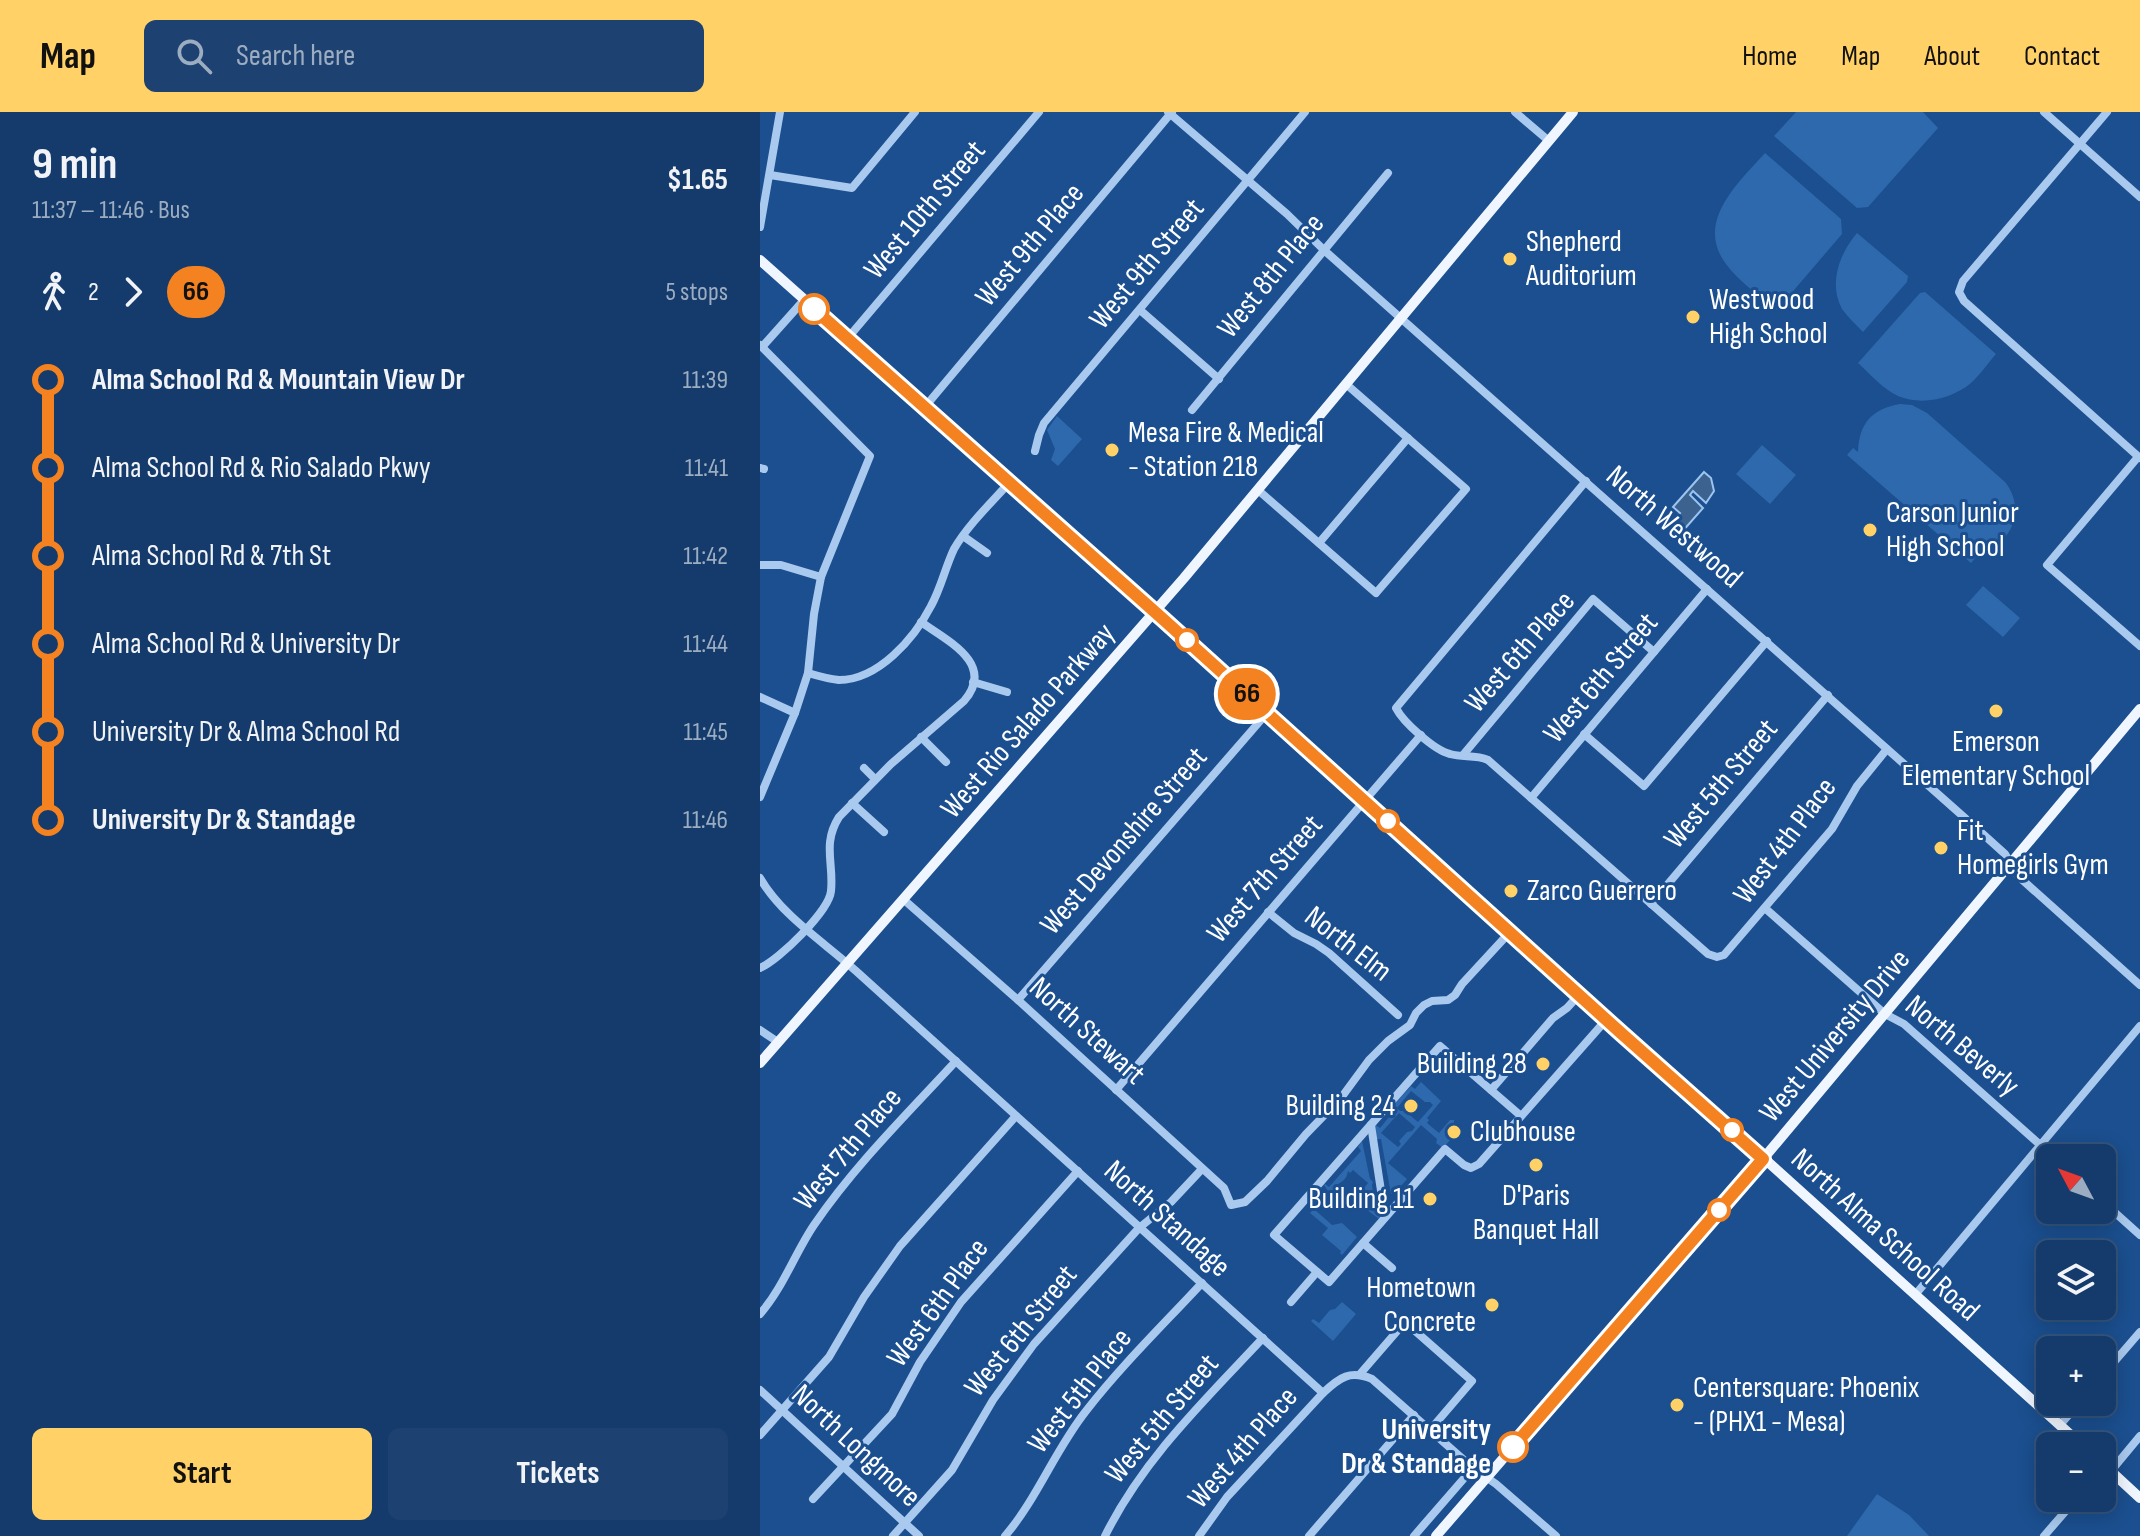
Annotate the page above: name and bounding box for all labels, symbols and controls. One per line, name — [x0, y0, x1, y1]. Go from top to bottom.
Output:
search box — [144, 20, 704, 92]
text: Map — [40, 34, 96, 79]
icon: search — [172, 34, 216, 78]
text: Search here — [236, 38, 355, 74]
text: Home — [1742, 40, 1797, 73]
text: Map — [1841, 40, 1880, 73]
text: About — [1924, 40, 1980, 73]
text: Contact — [2024, 40, 2100, 73]
street label: West 10th Street — [857, 133, 993, 287]
text: 9 min — [32, 138, 117, 191]
text: $1.65 — [667, 162, 728, 198]
street label: West 9th Place — [968, 176, 1092, 314]
street label: West 9th Street — [1082, 191, 1212, 337]
text: 11:37 – 11:46 · Bus — [32, 195, 190, 226]
street label: West 8th Place — [1210, 207, 1332, 345]
place label: Shepherd Auditorium — [1525, 224, 1637, 294]
marker: Shepherd Auditorium — [1501, 250, 1519, 268]
icon: walk — [32, 270, 76, 314]
icon: forward — [111, 270, 155, 314]
text: 66 — [183, 275, 209, 308]
text: 2 — [88, 277, 99, 308]
text: 5 stops — [665, 277, 728, 308]
place label: Westwood High School — [1709, 282, 1828, 352]
unlabelled marker — [799, 294, 829, 324]
marker: Westwood High School — [1684, 308, 1702, 326]
text: Alma School Rd & Mountain View Dr — [92, 362, 465, 398]
text: 11:39 — [682, 365, 728, 396]
place label: Mesa Fire & Medical - Station 218 — [1128, 415, 1324, 485]
marker: Mesa Fire & Medical - Station 218 — [1103, 441, 1121, 459]
text: Alma School Rd & Rio Salado Pkwy — [92, 450, 431, 486]
text: 11:41 — [685, 453, 728, 484]
street label: North Westwood — [1599, 458, 1749, 596]
place label: Carson Junior High School — [1886, 495, 2019, 565]
marker: Carson Junior High School — [1861, 521, 1879, 539]
text: Alma School Rd & 7th St — [92, 538, 331, 574]
text: 11:42 — [683, 541, 728, 572]
street label: West 6th Place — [1457, 584, 1583, 720]
street label: West 6th Street — [1536, 606, 1666, 750]
street label: West Rio Salado Parkway — [933, 616, 1123, 826]
text: Alma School Rd & University Dr — [92, 626, 400, 662]
text: 11:44 — [683, 629, 728, 660]
unlabelled marker — [1176, 629, 1198, 651]
line badge: 66 — [1211, 668, 1283, 720]
text: 66 — [1234, 677, 1260, 710]
marker: Emerson Elementary School — [1987, 702, 2005, 720]
street label: West 5th Street — [1656, 712, 1786, 856]
text: University Dr & Alma School Rd — [92, 714, 400, 750]
text: 11:45 — [684, 717, 728, 748]
place label: Emerson Elementary School — [1902, 724, 2090, 794]
street label: West Devonshire Street — [1033, 740, 1215, 942]
street label: West 4th Place — [1726, 771, 1844, 911]
text: University Dr & Standage — [92, 802, 356, 838]
text: 11:46 — [683, 805, 728, 836]
street label: West 7th Street — [1200, 808, 1330, 950]
unlabelled marker — [1377, 810, 1399, 832]
place label: Fit Homegirls Gym — [1957, 813, 2109, 883]
marker: Fit Homegirls Gym — [1932, 839, 1950, 857]
place label: Zarco Guerrero — [1527, 873, 1677, 909]
marker: Zarco Guerrero — [1502, 882, 1520, 900]
street label: North Elm — [1297, 899, 1399, 989]
street label: West University Drive — [1752, 942, 1918, 1130]
street label: North Stewart — [1022, 970, 1152, 1092]
street label: North Beverly — [1898, 988, 2027, 1104]
place label: Building 28 — [1417, 1046, 1527, 1082]
marker: Building 28 — [1534, 1055, 1552, 1073]
street label: West 7th Place — [786, 1081, 910, 1217]
place label: Building 24 — [1286, 1088, 1395, 1124]
marker: Building 24 — [1402, 1097, 1420, 1115]
place label: Clubhouse — [1470, 1114, 1576, 1150]
unlabelled marker — [1721, 1119, 1743, 1141]
marker: Clubhouse — [1445, 1123, 1463, 1141]
street label: North Alma School Road — [1783, 1141, 1987, 1329]
north arrow — [2036, 1144, 2116, 1224]
map controls — [2036, 1144, 2116, 1512]
street label: North Standage — [1096, 1153, 1238, 1285]
marker: D'Paris Banquet Hall — [1527, 1156, 1545, 1174]
place label: D'Paris Banquet Hall — [1473, 1178, 1599, 1248]
place label: Building 11 — [1308, 1181, 1414, 1217]
marker: Building 11 — [1421, 1190, 1439, 1208]
unlabelled marker — [1708, 1199, 1730, 1221]
street label: West 6th Place — [880, 1232, 996, 1374]
button: layers — [2036, 1240, 2116, 1320]
street label: West 6th Street — [957, 1258, 1085, 1404]
place label: Hometown Concrete — [1366, 1270, 1476, 1340]
marker: Hometown Concrete — [1483, 1296, 1501, 1314]
street label: West 5th Place — [1020, 1321, 1140, 1461]
button: + — [2036, 1336, 2116, 1416]
street label: West 5th Street — [1097, 1347, 1227, 1491]
place label: Centersquare: Phoenix - (PHX1 - Mesa) — [1693, 1370, 1919, 1440]
street label: North Longmore — [784, 1377, 928, 1515]
street label: West 4th Place — [1181, 1380, 1305, 1516]
marker: Centersquare: Phoenix - (PHX1 - Mesa) — [1668, 1396, 1686, 1414]
place label: University Dr & Standage — [1341, 1412, 1492, 1482]
button: Start — [32, 1428, 372, 1520]
button: Tickets — [388, 1428, 728, 1520]
marker: University Dr & Standage — [1498, 1432, 1528, 1462]
button: − — [2036, 1432, 2116, 1512]

